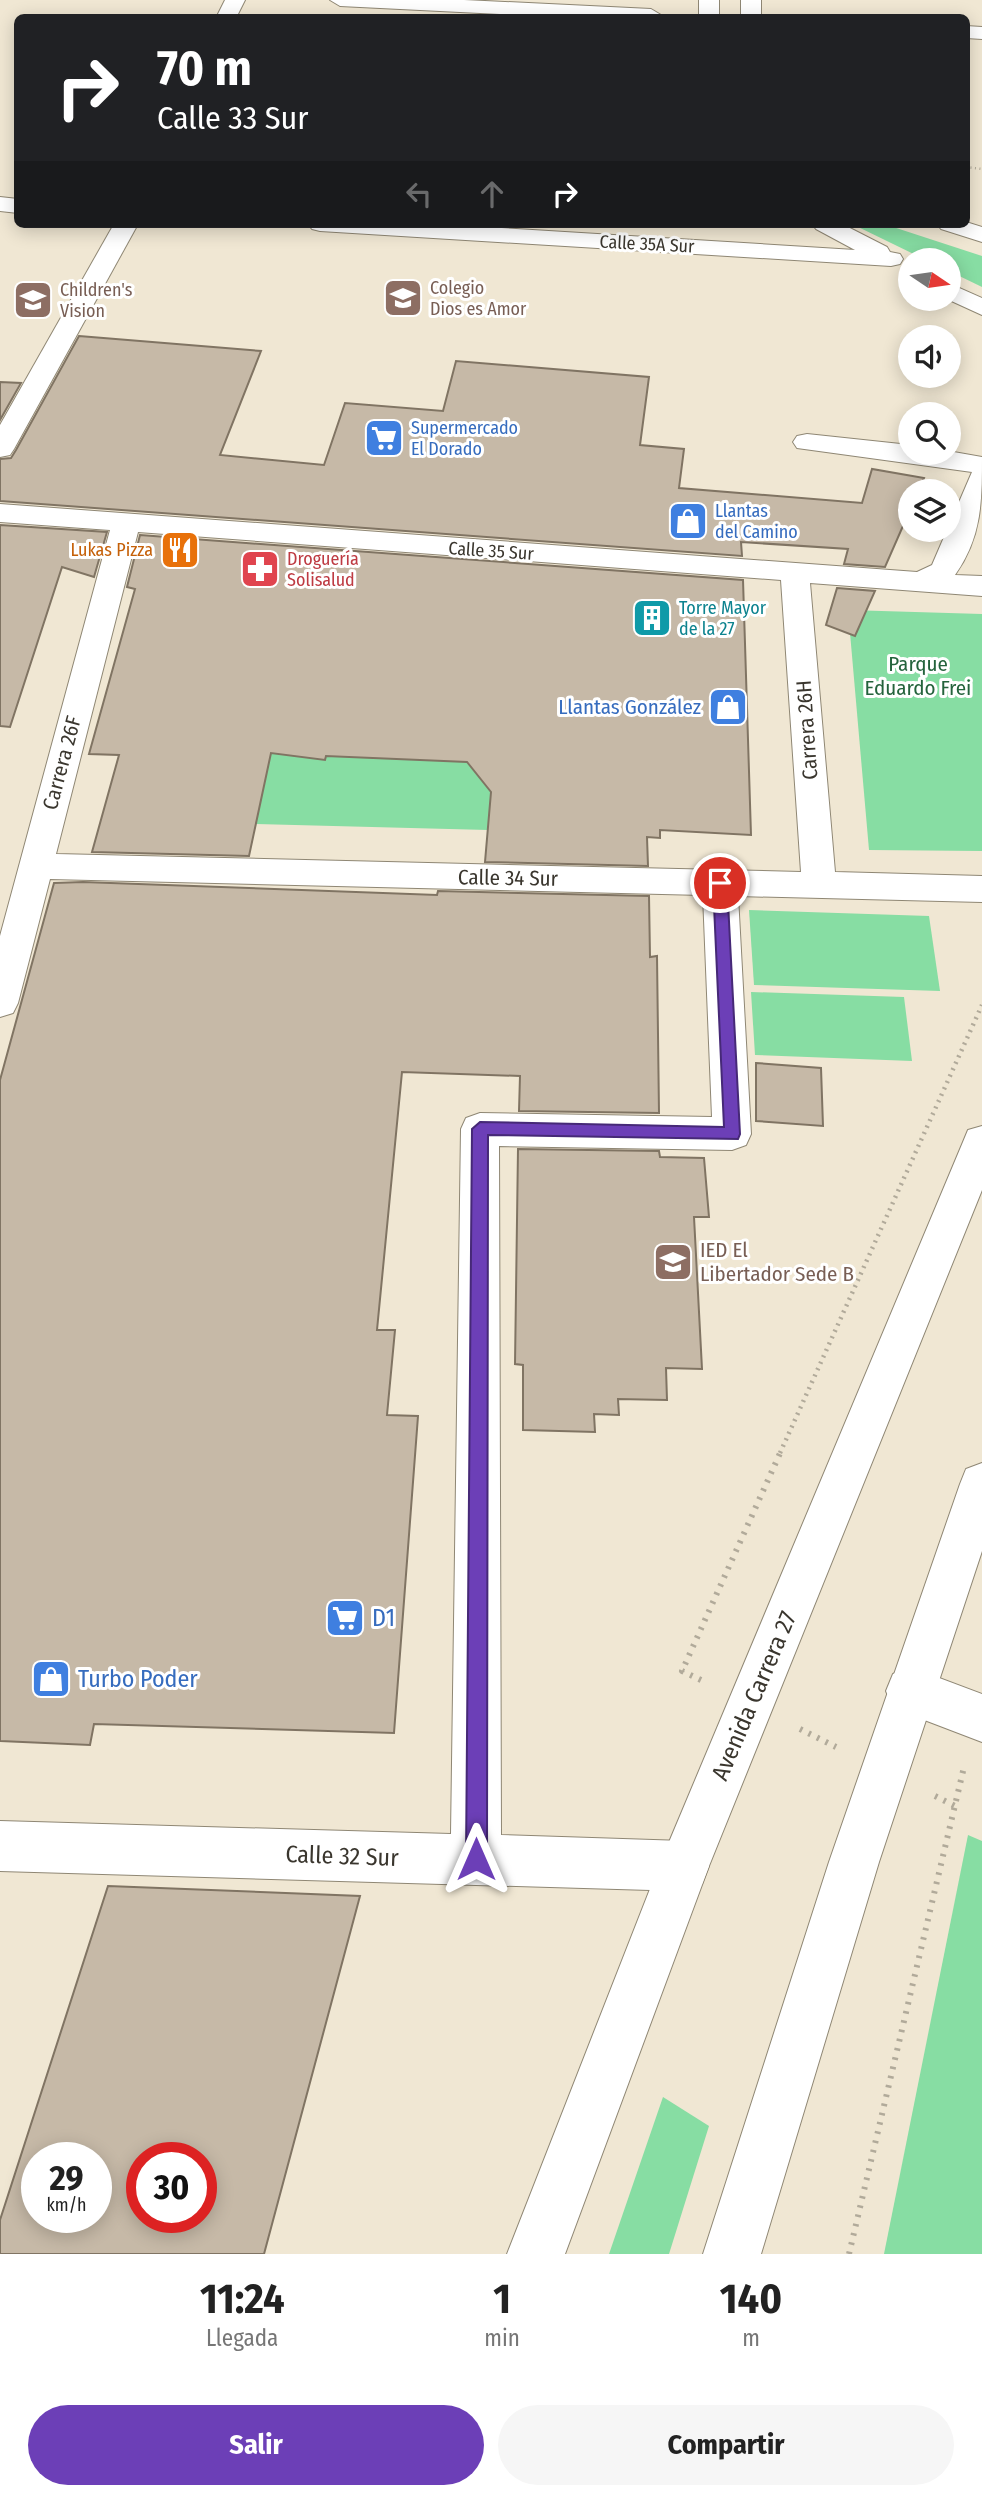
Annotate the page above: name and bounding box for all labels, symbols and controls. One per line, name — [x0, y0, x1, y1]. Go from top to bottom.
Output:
text: 70 m — [157, 39, 252, 98]
icon: right — [42, 42, 133, 133]
text: Calle 33 Sur — [157, 99, 309, 137]
icon: left — [400, 175, 438, 213]
icon: ahead — [473, 175, 511, 213]
icon: right — [546, 175, 584, 213]
street label: Calle 35A Sur — [599, 231, 696, 258]
north arrow — [898, 248, 961, 312]
map controls — [898, 248, 961, 542]
school or university icon: Colegio Dios es Amor — [382, 277, 424, 319]
place label: Colegio Dios es Amor — [430, 277, 527, 320]
school or university icon: Children's Vision — [12, 279, 54, 321]
place label: Children's Vision — [60, 279, 133, 322]
button: sound — [898, 325, 961, 388]
button: search — [898, 402, 961, 465]
supermarket icon: Supermercado El Dorado — [363, 417, 405, 459]
place label: Supermercado El Dorado — [411, 417, 518, 460]
button: layers — [898, 479, 961, 542]
shop icon: Llantas del Camino — [667, 500, 709, 542]
place label: Llantas del Camino — [715, 500, 798, 543]
restaurant icon: Lukas Pizza — [159, 529, 201, 571]
street label: Calle 35 Sur — [448, 537, 535, 565]
place label: Lukas Pizza — [70, 539, 153, 561]
pharmacy icon: Droguería Solisalud — [239, 548, 281, 590]
place label: Droguería Solisalud — [287, 548, 359, 591]
building icon: Torre Mayor de la 27 — [631, 597, 673, 639]
place label: Torre Mayor de la 27 — [679, 597, 767, 640]
park label: Parque Eduardo Frei — [865, 651, 971, 701]
street label: Carrera 26H — [791, 679, 823, 781]
shop icon: Llantas González — [707, 686, 749, 728]
place label: Llantas González — [558, 694, 701, 720]
street label: Carrera 26F — [37, 713, 87, 813]
pin — [690, 853, 750, 913]
street label: Calle 34 Sur — [458, 864, 559, 892]
icon: arrive — [701, 864, 739, 902]
place label: IED El Libertador Sede B — [700, 1237, 854, 1287]
school or university icon: IED El Libertador Sede B — [652, 1241, 694, 1283]
supermarket icon: D1 — [324, 1597, 366, 1639]
place label: D1 — [372, 1604, 395, 1632]
street label: Avenida Carrera 27 — [706, 1607, 802, 1785]
shop icon: Turbo Poder — [30, 1658, 72, 1700]
place label: Turbo Poder — [78, 1665, 198, 1693]
position arrow — [439, 1822, 513, 1896]
street label: Calle 32 Sur — [285, 1840, 400, 1872]
speed limit sign: 30 — [126, 2142, 217, 2233]
text: 29 — [49, 2157, 84, 2199]
text: km/h — [46, 2194, 87, 2216]
text: 11:24 — [200, 2274, 284, 2324]
text: 1 — [493, 2274, 511, 2324]
text: 140 — [720, 2274, 782, 2324]
text: Llegada — [206, 2324, 278, 2352]
text: min — [484, 2324, 520, 2352]
text: m — [742, 2324, 760, 2352]
button: Salir — [28, 2405, 484, 2485]
button: Compartir — [498, 2405, 954, 2485]

